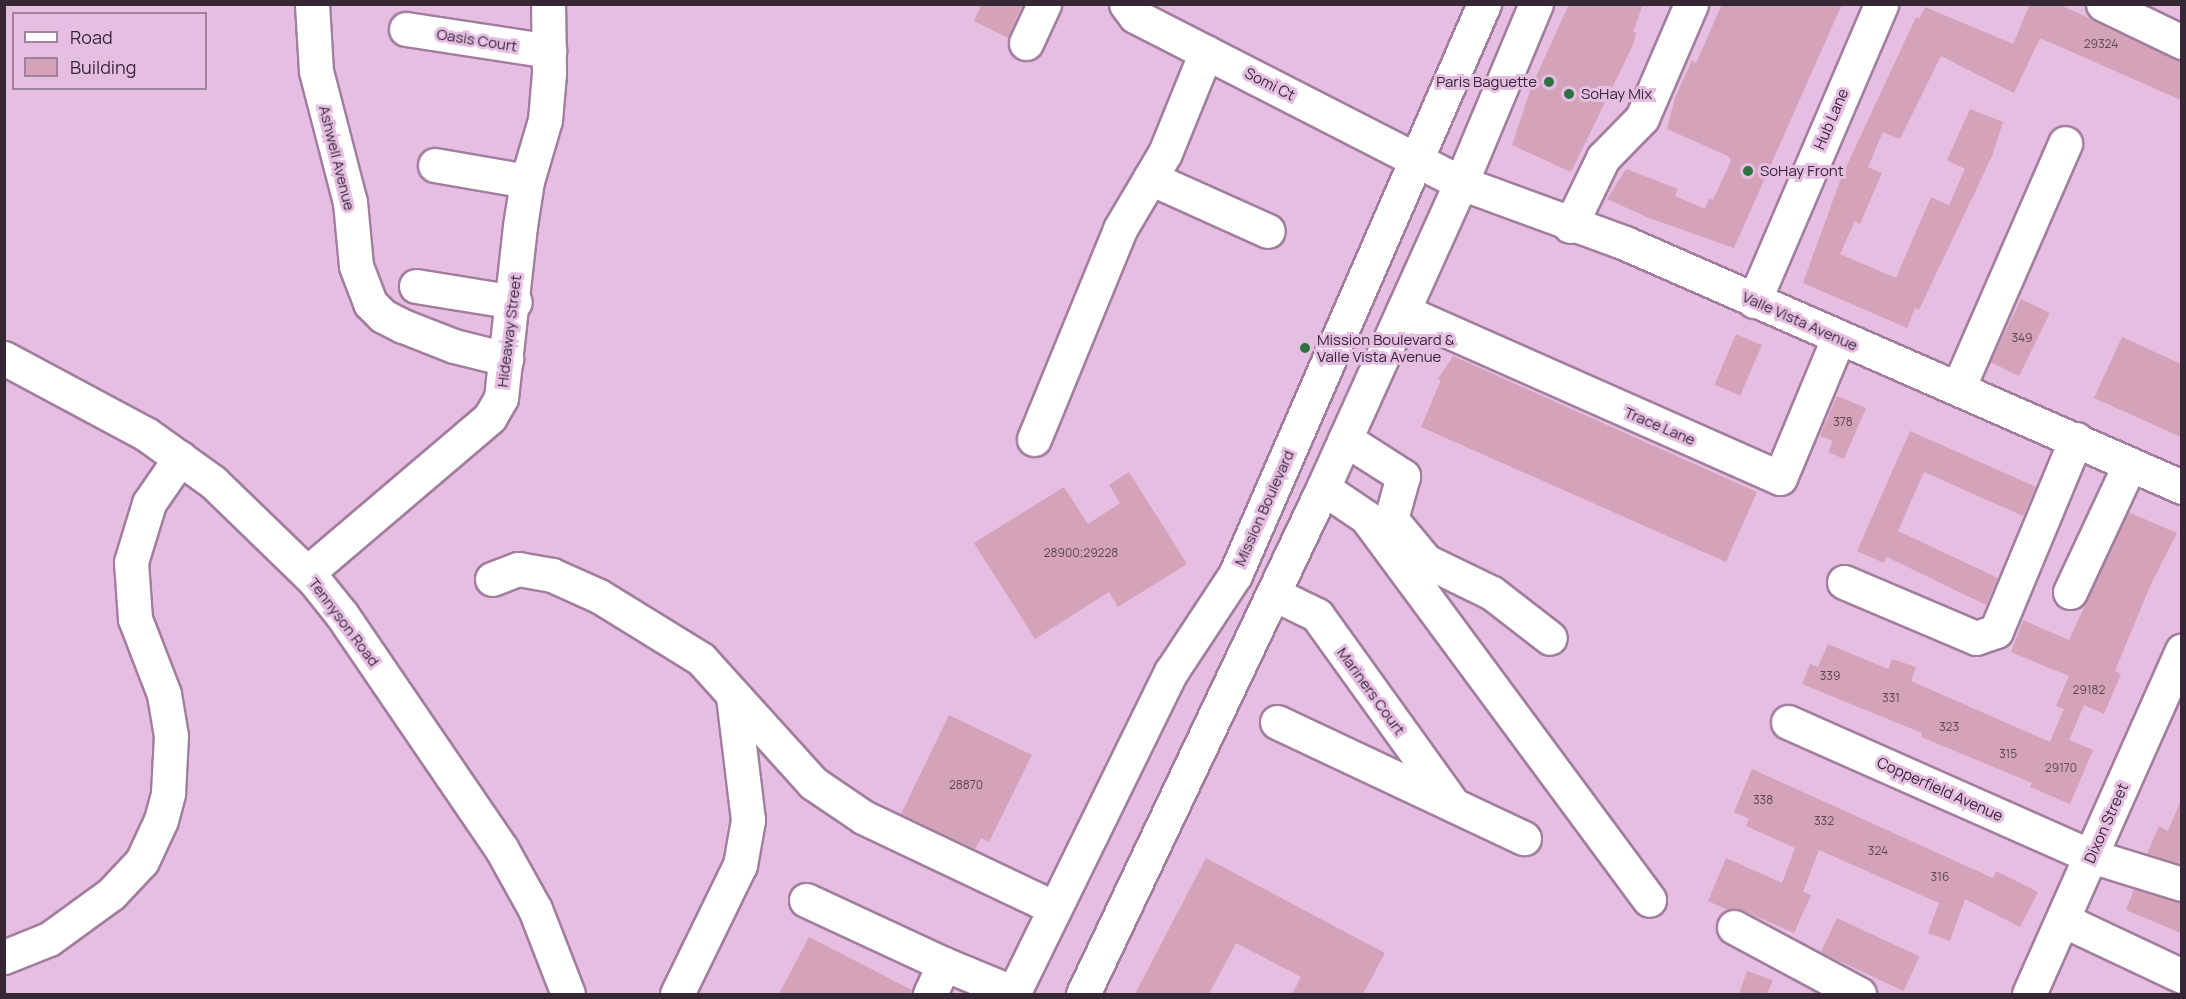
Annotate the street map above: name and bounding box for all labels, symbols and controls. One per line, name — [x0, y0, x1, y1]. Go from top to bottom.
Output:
legend — [12, 12, 207, 90]
text: Road — [70, 25, 113, 49]
street label: Oasis Court — [435, 25, 519, 55]
house number: 29324 — [2084, 37, 2118, 51]
text: Building — [70, 55, 136, 79]
street label: Somi Ct — [1242, 64, 1298, 104]
place label: Paris Baguette — [1436, 73, 1537, 91]
marker: Paris Baguette — [1542, 75, 1556, 89]
place label: SoHay Mix — [1581, 85, 1652, 103]
street label: Hub Lane — [1810, 86, 1852, 152]
marker: SoHay Mix — [1562, 87, 1576, 101]
street label: Ashwell Avenue — [315, 104, 359, 212]
place label: SoHay Front — [1760, 162, 1844, 180]
marker: SoHay Front — [1741, 164, 1755, 178]
street label: Hideaway Street — [493, 274, 525, 388]
street label: Valle Vista Avenue — [1740, 287, 1860, 355]
place label: Mission Boulevard & Valle Vista Avenue — [1317, 330, 1455, 365]
house number: 349 — [2011, 331, 2033, 345]
marker: Mission Boulevard & Valle Vista Avenue — [1298, 341, 1312, 355]
street label: Trace Lane — [1622, 403, 1698, 449]
house number: 378 — [1833, 415, 1853, 429]
street label: Mission Boulevard — [1230, 447, 1298, 569]
house number: 28900;29228 — [1044, 546, 1118, 560]
street label: Tennyson Road — [305, 574, 383, 670]
street label: Mariners Court — [1333, 644, 1409, 738]
house number: 339 — [1820, 669, 1840, 683]
house number: 29182 — [2073, 683, 2105, 697]
house number: 331 — [1882, 691, 1900, 705]
house number: 323 — [1939, 720, 1959, 734]
house number: 315 — [1999, 747, 2017, 761]
street label: Copperfield Avenue — [1874, 753, 2006, 825]
house number: 29170 — [2045, 761, 2077, 775]
house number: 28870 — [949, 778, 983, 792]
street label: Dixon Street — [2080, 780, 2132, 866]
house number: 338 — [1753, 793, 1773, 807]
house number: 332 — [1814, 814, 1834, 828]
house number: 324 — [1868, 844, 1888, 858]
house number: 316 — [1931, 870, 1949, 884]

